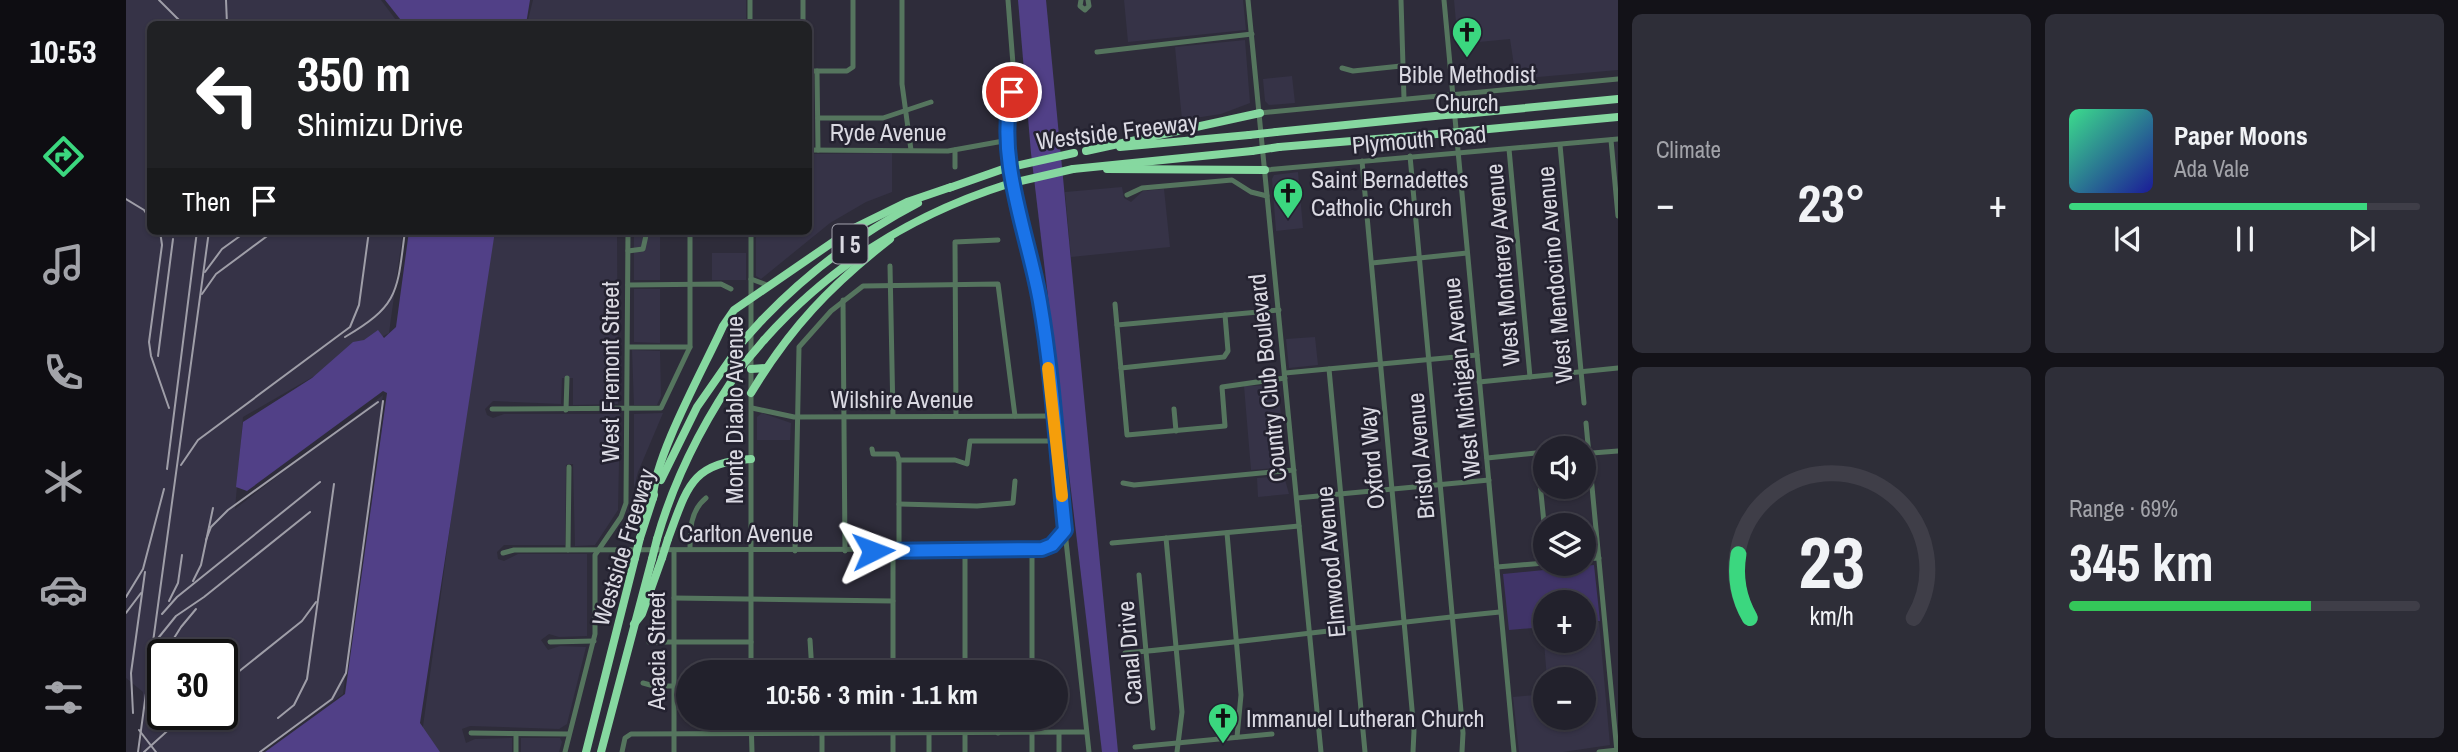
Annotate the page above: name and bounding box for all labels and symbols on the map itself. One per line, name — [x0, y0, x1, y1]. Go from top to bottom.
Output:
church icon: Bible Methodist Church — [1450, 15, 1484, 59]
place label: Bible Methodist Church — [1399, 58, 1536, 118]
pin — [982, 62, 1042, 122]
street label: Westside Freeway — [1034, 105, 1200, 157]
street label: Ryde Avenue — [830, 116, 946, 148]
street label: Plymouth Road — [1351, 117, 1487, 161]
place label: Saint Bernadettes Catholic Church — [1311, 163, 1469, 223]
street label: West Monterey Avenue — [1477, 163, 1527, 367]
street label: West Mendocino Avenue — [1529, 165, 1579, 385]
church icon: Saint Bernadettes Catholic Church — [1271, 176, 1305, 220]
road number: I 5 — [832, 224, 868, 264]
street label: Country Club Boulevard — [1240, 272, 1294, 484]
street label: West Michigan Avenue — [1435, 276, 1487, 480]
street label: West Fremont Street — [594, 281, 626, 463]
street label: Monte Diablo Avenue — [718, 316, 750, 504]
street label: Wilshire Avenue — [831, 383, 973, 415]
street label: Bristol Avenue — [1399, 392, 1441, 520]
street label: Oxford Way — [1351, 405, 1391, 511]
street label: Westside Freeway — [584, 464, 662, 629]
street label: Elmwood Avenue — [1307, 485, 1353, 639]
position arrow — [836, 514, 910, 588]
street label: Carlton Avenue — [679, 517, 813, 549]
street label: Acacia Street — [640, 591, 672, 711]
street label: Canal Drive — [1109, 600, 1149, 706]
speed limit sign: 30 — [147, 639, 238, 730]
church icon: Immanuel Lutheran Church — [1206, 701, 1240, 745]
place label: Immanuel Lutheran Church — [1246, 702, 1484, 734]

